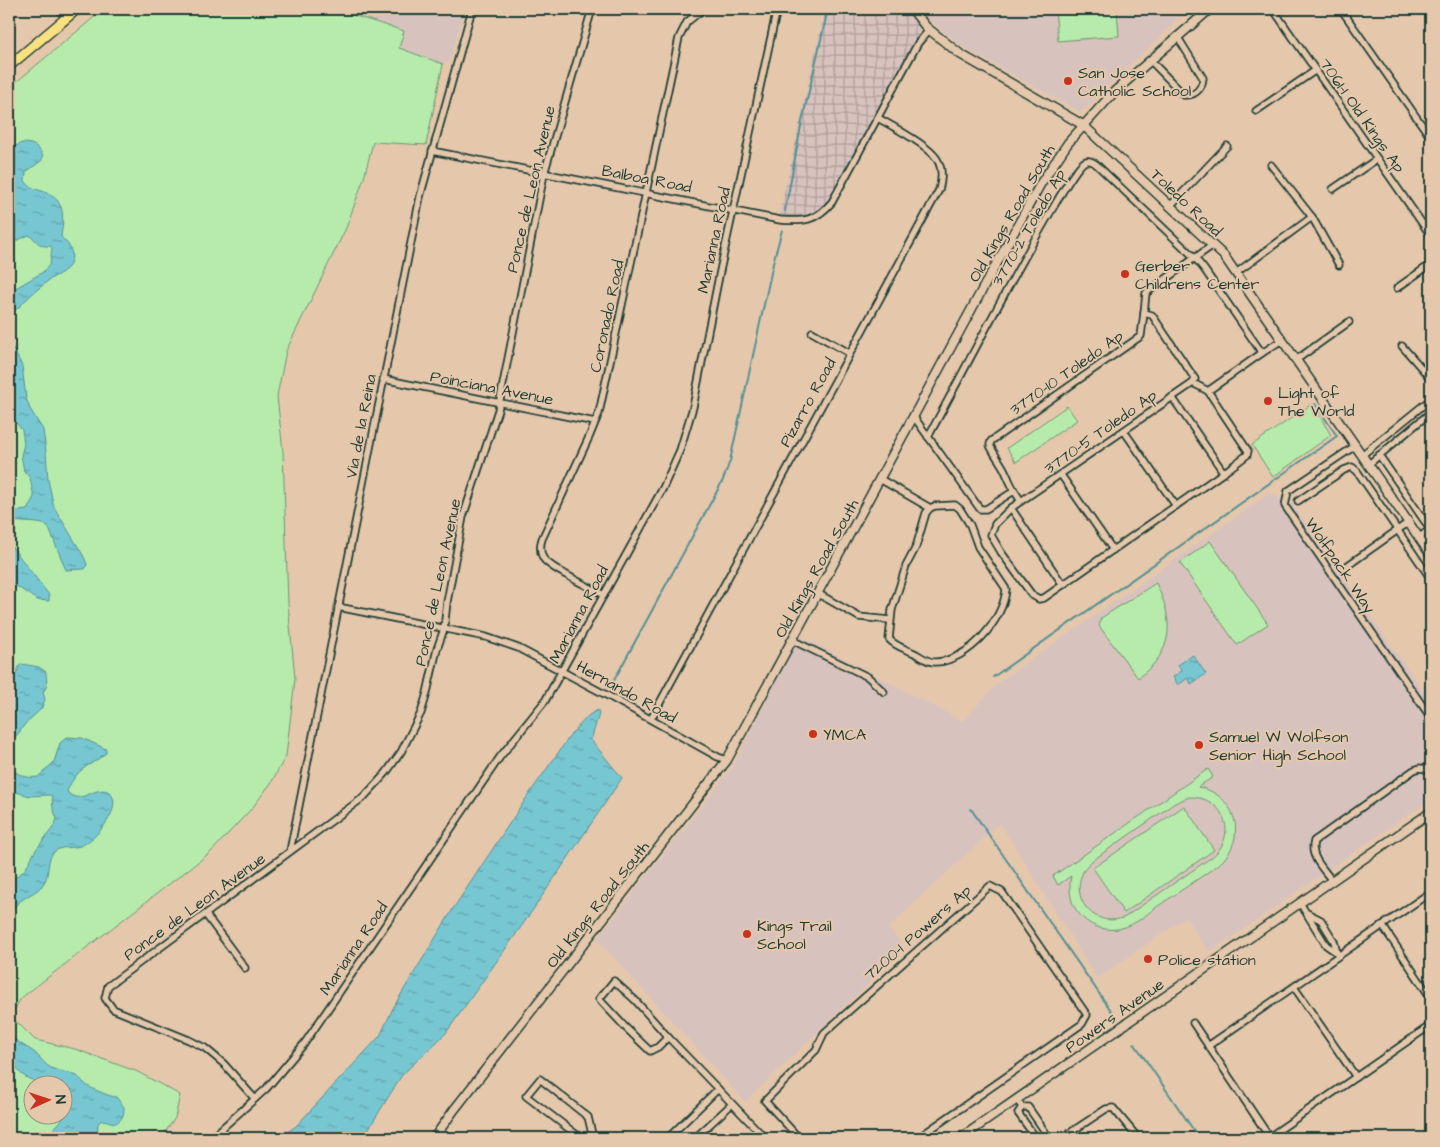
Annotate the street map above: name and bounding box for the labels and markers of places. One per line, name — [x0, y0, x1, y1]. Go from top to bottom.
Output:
place label: San Jose Catholic School — [1078, 62, 1191, 102]
marker: San Jose Catholic School — [1062, 75, 1074, 87]
place label: Gerber Childrens Center — [1135, 255, 1259, 295]
marker: Gerber Childrens Center — [1119, 268, 1131, 280]
place label: Light of The World — [1278, 382, 1355, 422]
marker: Light of The World — [1262, 395, 1274, 407]
place label: YMCA — [823, 724, 866, 746]
place label: Samuel W Wolfson Senior High School — [1209, 726, 1348, 767]
marker: YMCA — [807, 728, 819, 740]
marker: Samuel W Wolfson Senior High School — [1193, 739, 1205, 751]
place label: Kings Trail School — [757, 915, 832, 955]
marker: Kings Trail School — [741, 928, 753, 940]
place label: Police station — [1158, 949, 1256, 971]
marker: Police station — [1142, 953, 1154, 965]

